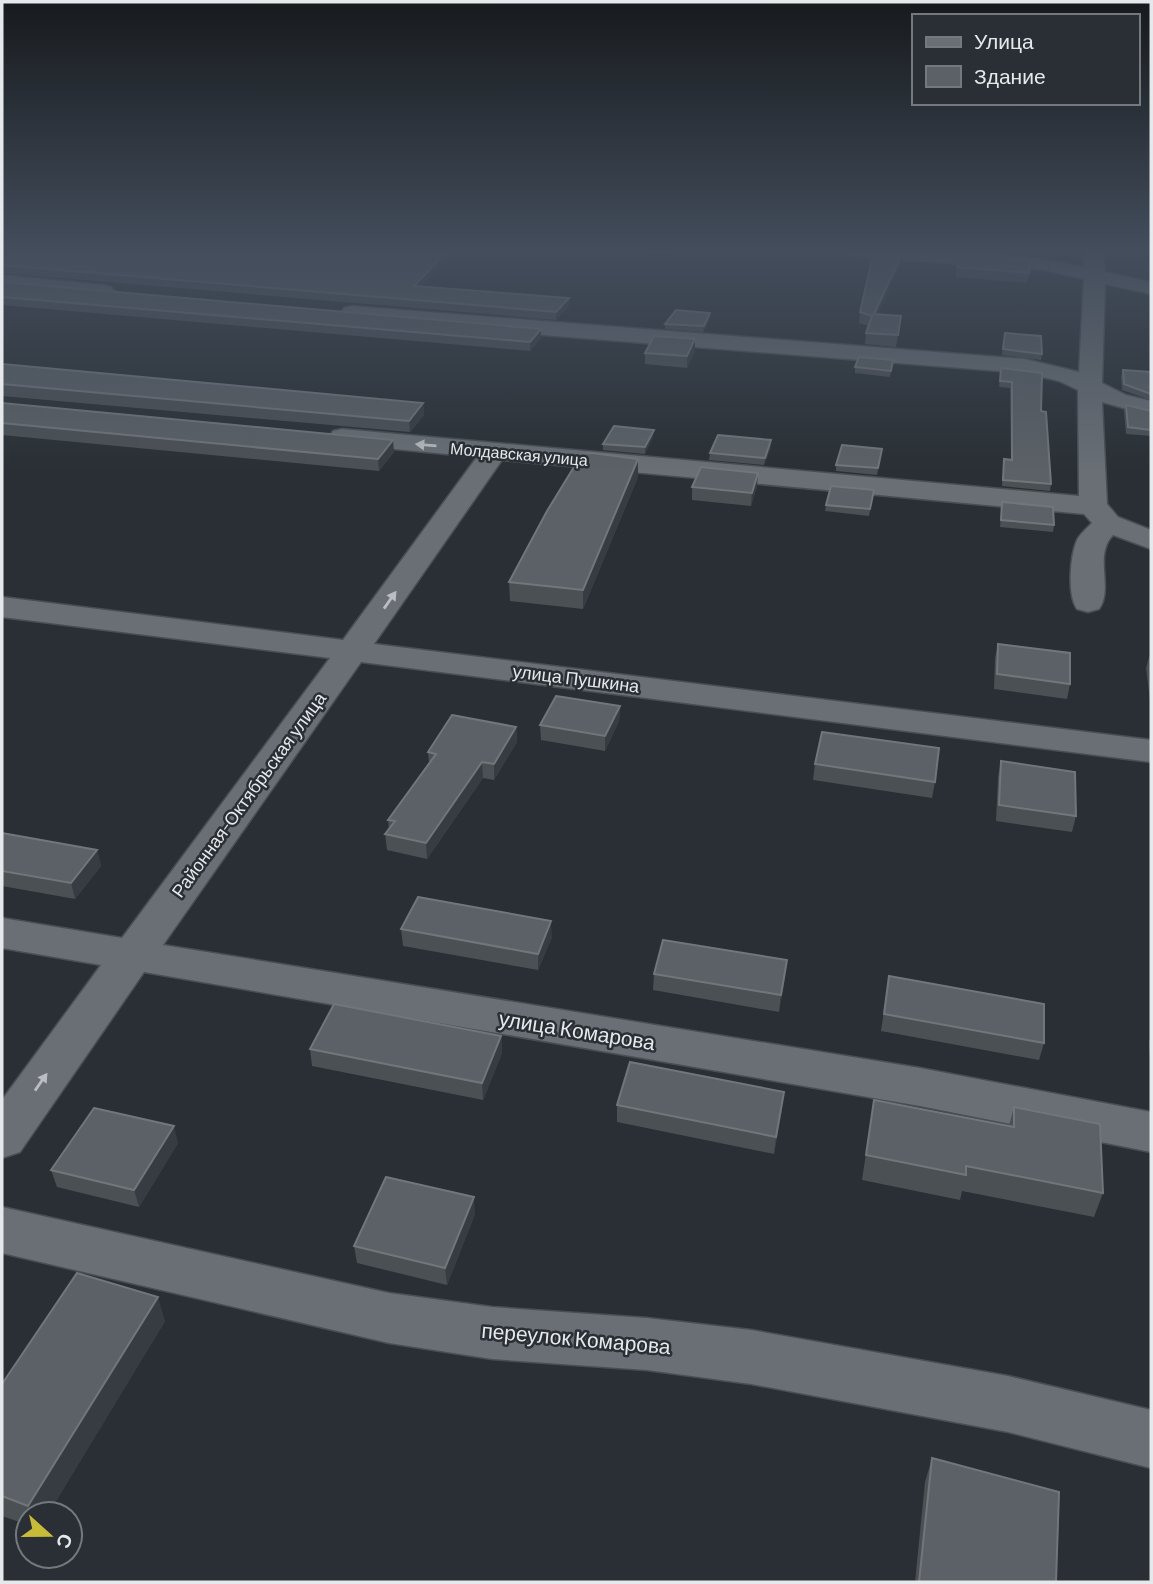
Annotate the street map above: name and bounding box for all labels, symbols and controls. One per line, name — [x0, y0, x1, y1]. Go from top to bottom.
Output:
legend — [912, 14, 1139, 105]
text: Улица — [974, 28, 1034, 53]
text: Здание — [974, 63, 1046, 88]
street label: Молдавская улица — [449, 438, 589, 469]
one-way arrow — [415, 439, 437, 450]
one-way arrow — [383, 591, 397, 609]
street label: улица Пушкина — [512, 659, 642, 697]
street label: Районная-Октябрьская улица — [166, 687, 331, 901]
street label: улица Комарова — [497, 1005, 657, 1054]
one-way arrow — [34, 1073, 48, 1091]
street label: переулок Комарова — [481, 1317, 672, 1358]
north arrow — [14, 1500, 84, 1570]
text: С — [52, 1531, 79, 1552]

